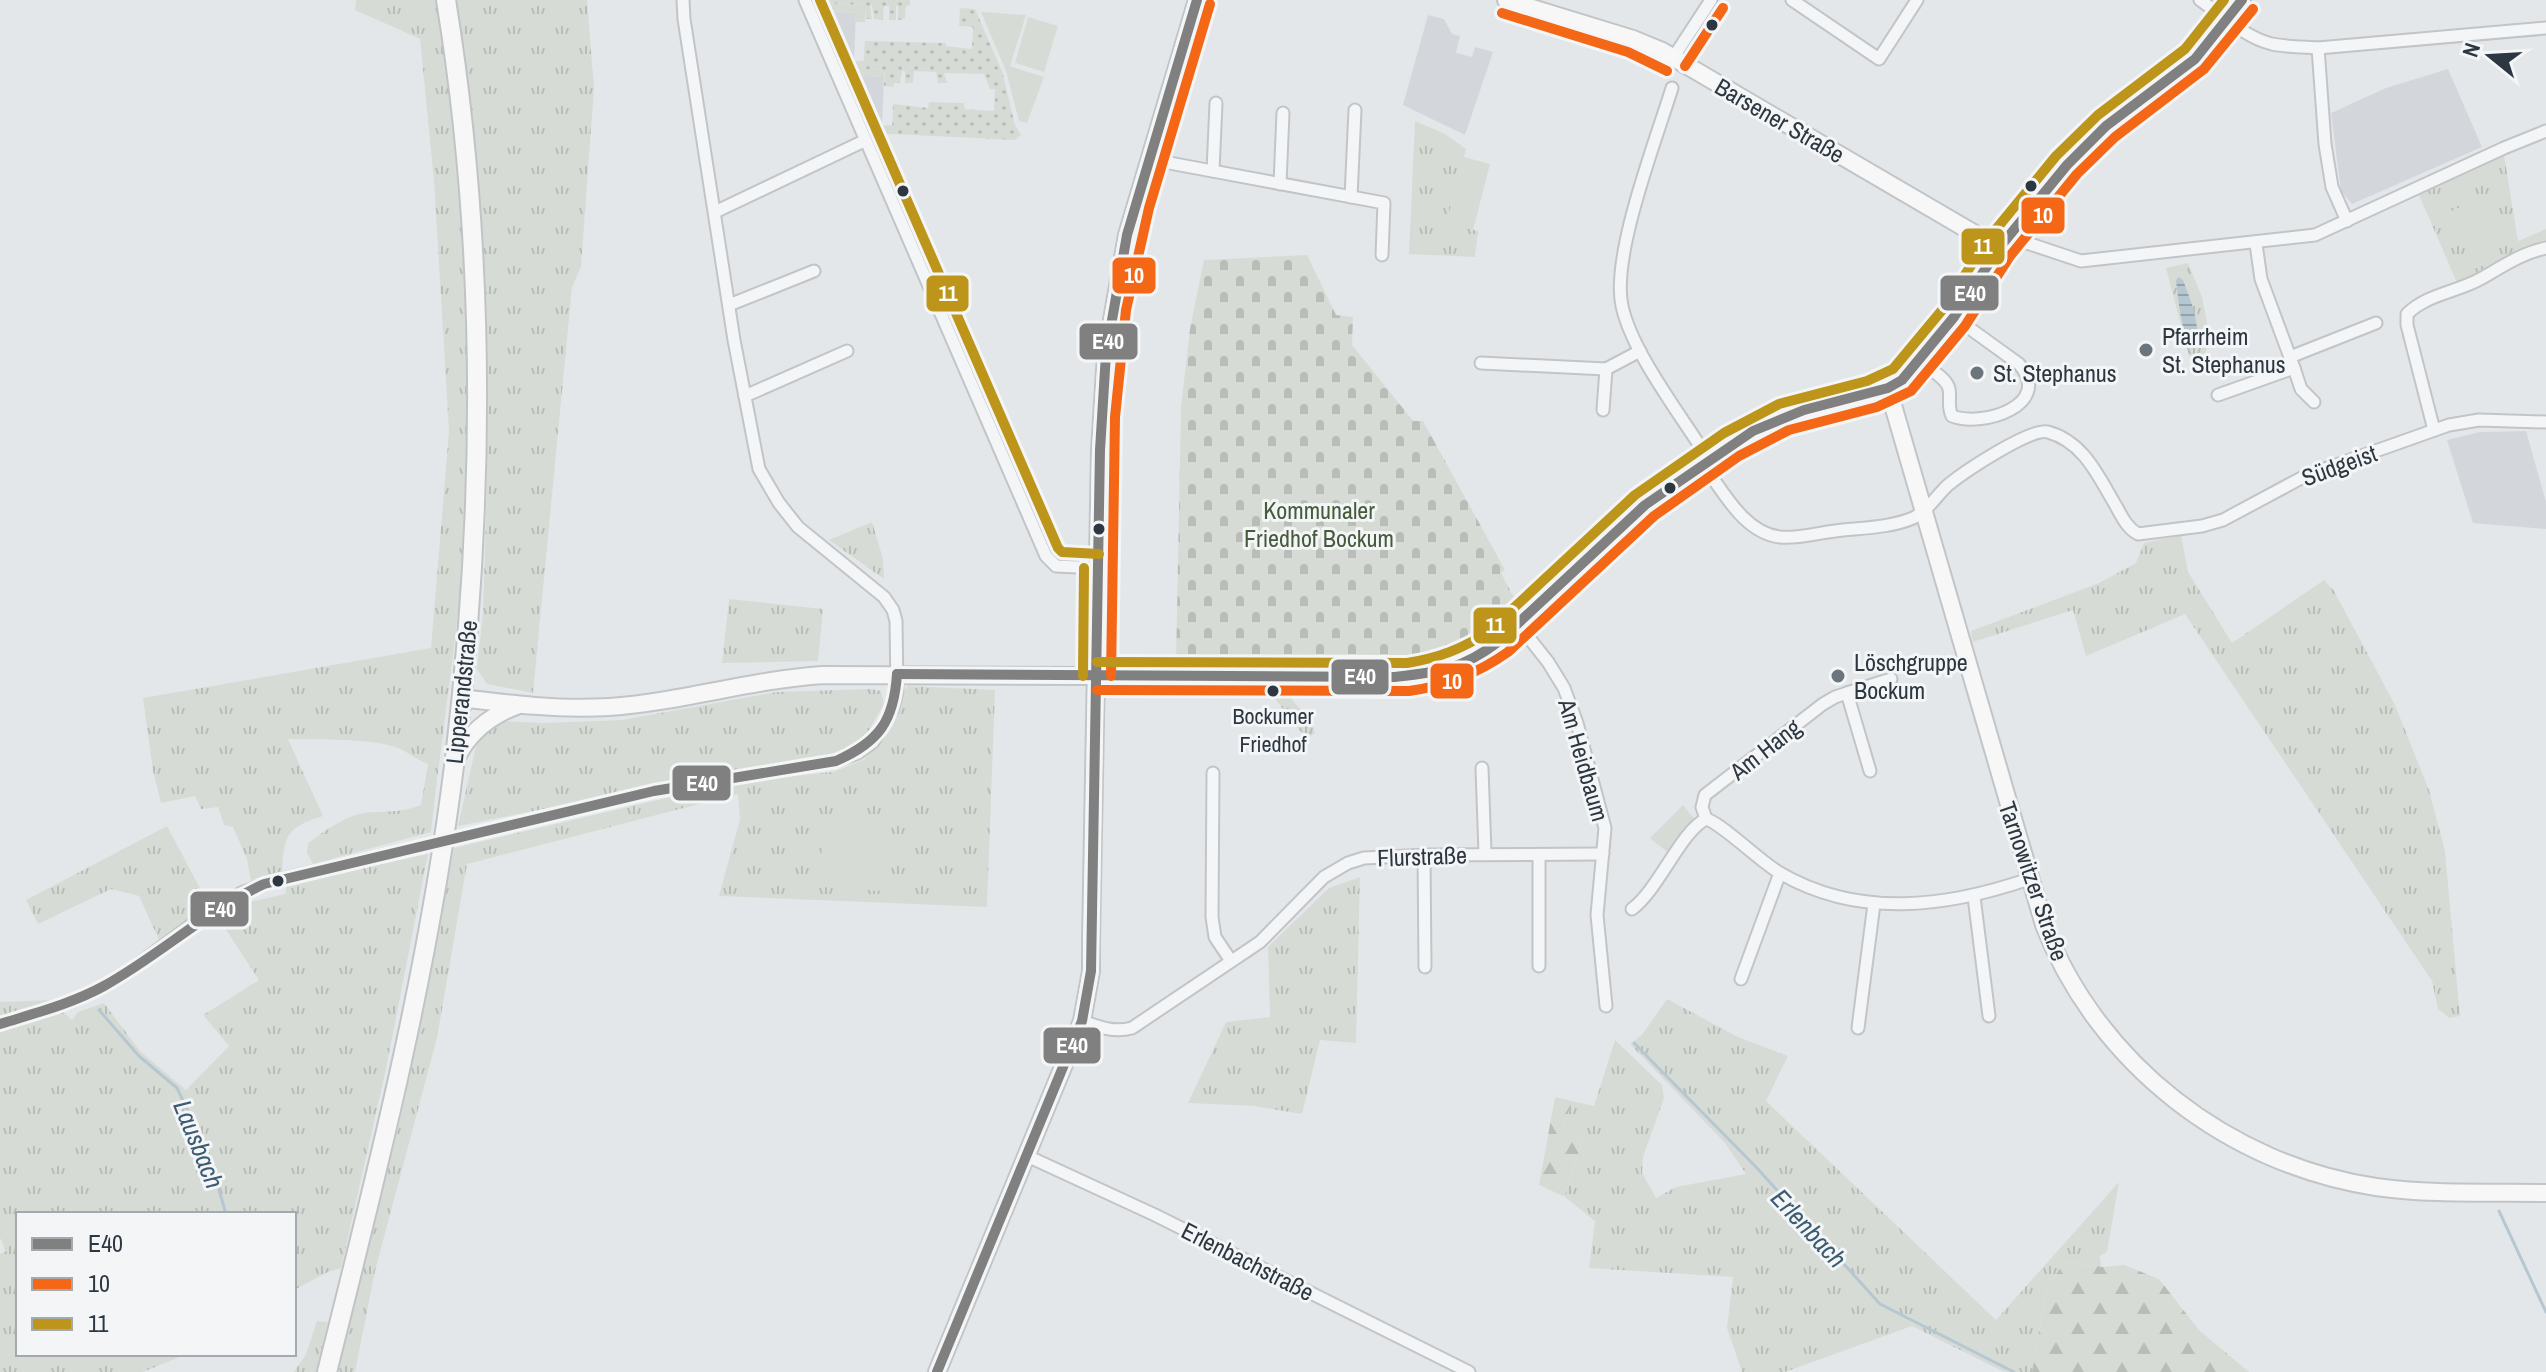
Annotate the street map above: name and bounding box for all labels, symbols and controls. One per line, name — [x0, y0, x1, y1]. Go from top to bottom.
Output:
north arrow — [2450, 16, 2530, 96]
unlabelled marker — [1704, 17, 1720, 33]
text: N — [2455, 39, 2487, 61]
street label: Barsener Straße — [1709, 70, 1851, 170]
unlabelled marker — [2023, 178, 2039, 194]
unlabelled marker — [895, 183, 911, 199]
line badge: 10 — [2020, 196, 2066, 235]
text: 10 — [2033, 200, 2053, 230]
line badge: 11 — [1960, 227, 2006, 266]
text: 11 — [1973, 231, 1994, 261]
line badge: 10 — [1111, 256, 1157, 295]
text: 10 — [1124, 260, 1144, 290]
line badge: 11 — [925, 274, 970, 313]
line badge: E40 — [1939, 274, 2000, 312]
text: 11 — [938, 278, 959, 308]
text: E40 — [1954, 278, 1986, 308]
place label: Pfarrheim St. Stephanus — [2162, 320, 2286, 380]
line badge: E40 — [1078, 322, 1139, 361]
text: E40 — [1092, 326, 1124, 356]
marker: Pfarrheim St. Stephanus — [2137, 341, 2155, 359]
place label: St. Stephanus — [1993, 357, 2117, 389]
marker: St. Stephanus — [1968, 364, 1986, 382]
street label: Südgeist — [2297, 437, 2381, 493]
unlabelled marker — [1662, 480, 1678, 496]
park label: Kommunaler Friedhof Bockum — [1244, 494, 1394, 554]
unlabelled marker — [1091, 521, 1107, 537]
line badge: 11 — [1472, 606, 1518, 645]
text: 11 — [1485, 610, 1506, 640]
street label: Lipperandstraße — [438, 619, 484, 765]
place label: Löschgruppe Bockum — [1854, 646, 1968, 706]
line badge: E40 — [1330, 658, 1390, 696]
text: E40 — [1344, 661, 1376, 691]
line badge: 10 — [1429, 662, 1475, 700]
text: 10 — [1442, 666, 1462, 696]
marker: Löschgruppe Bockum — [1829, 667, 1847, 685]
marker: Bockumer Friedhof — [1265, 683, 1281, 699]
street label: Am Heidbaum — [1551, 694, 1617, 825]
place label: Bockumer Friedhof — [1232, 701, 1314, 759]
street label: Am Hang — [1722, 711, 1807, 787]
line badge: E40 — [671, 764, 732, 802]
text: E40 — [686, 768, 718, 798]
street label: Tarnowitzer Straße — [1992, 797, 2076, 965]
street label: Flurstraße — [1377, 838, 1467, 874]
unlabelled marker — [270, 873, 286, 889]
line badge: E40 — [189, 890, 250, 928]
text: E40 — [204, 894, 236, 924]
line badge: E40 — [1042, 1026, 1102, 1065]
text: E40 — [1056, 1030, 1088, 1060]
water label: Lausbach — [165, 1095, 233, 1193]
water label: Erlenbach — [1763, 1181, 1855, 1275]
legend — [16, 1212, 296, 1356]
street label: Erlenbachstraße — [1176, 1214, 1320, 1308]
text: E40 — [88, 1227, 123, 1259]
text: 10 — [88, 1267, 110, 1299]
text: 11 — [88, 1307, 109, 1339]

